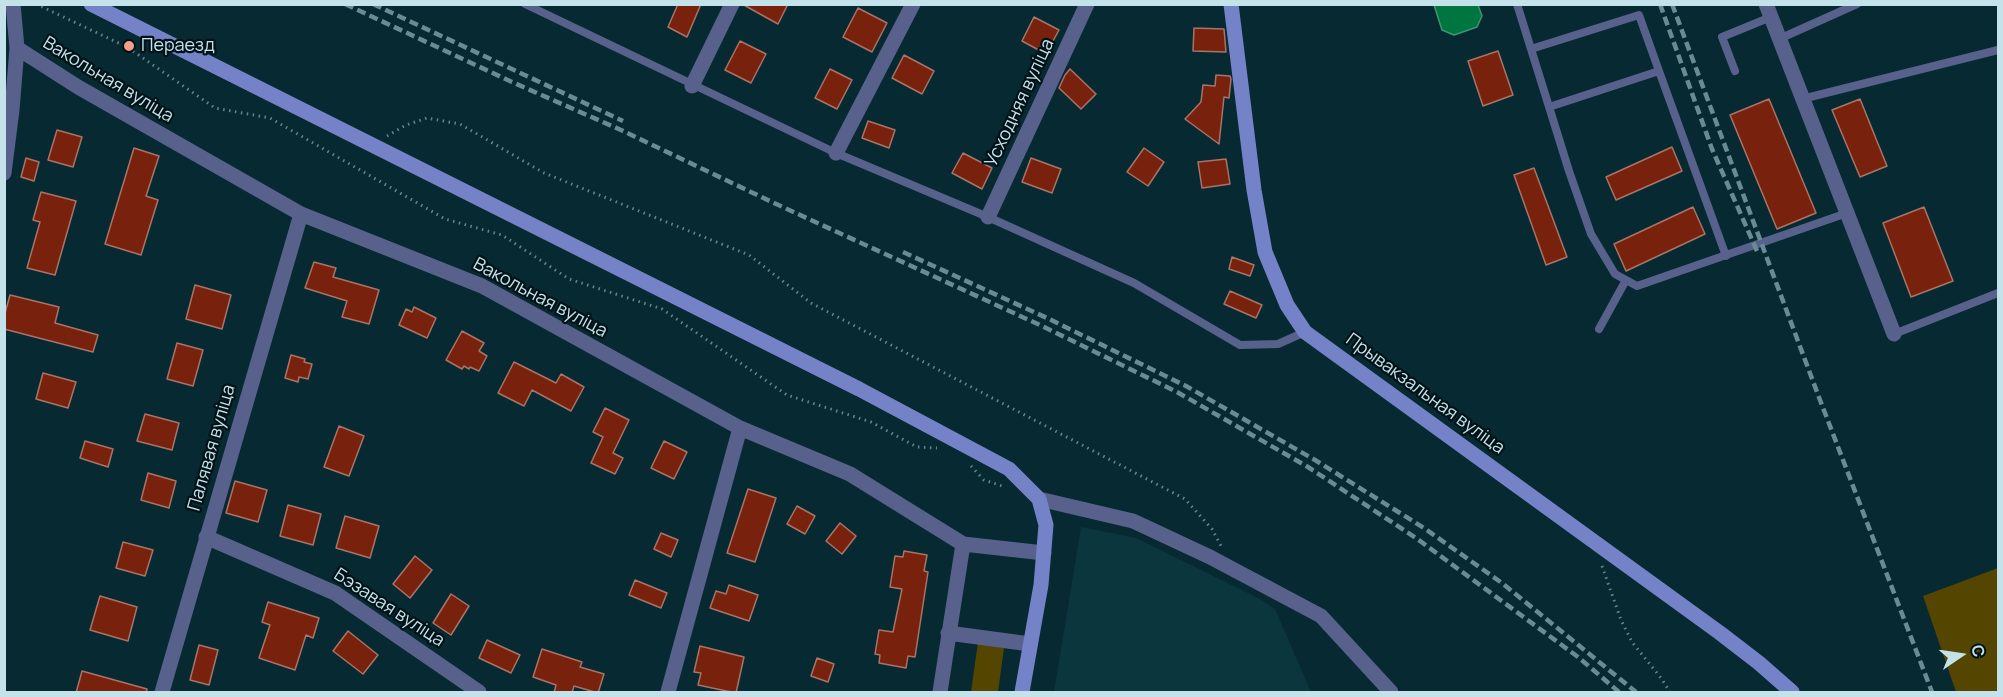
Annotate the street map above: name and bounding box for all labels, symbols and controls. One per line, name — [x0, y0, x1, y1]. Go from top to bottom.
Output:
street label: Вакольная вуліца — [39, 32, 177, 128]
place label: Пераезд — [141, 35, 215, 57]
street label: Усходняя вуліца — [981, 36, 1059, 170]
marker: Пераезд — [122, 39, 136, 53]
street label: Вакольная вуліца — [469, 254, 611, 342]
street label: Прывакзальная вуліца — [1341, 329, 1509, 459]
street label: Палявая вуліца — [184, 382, 240, 514]
street label: Бэзавая вуліца — [330, 564, 448, 652]
north arrow — [1931, 625, 1991, 685]
text: С — [1966, 643, 1991, 659]

